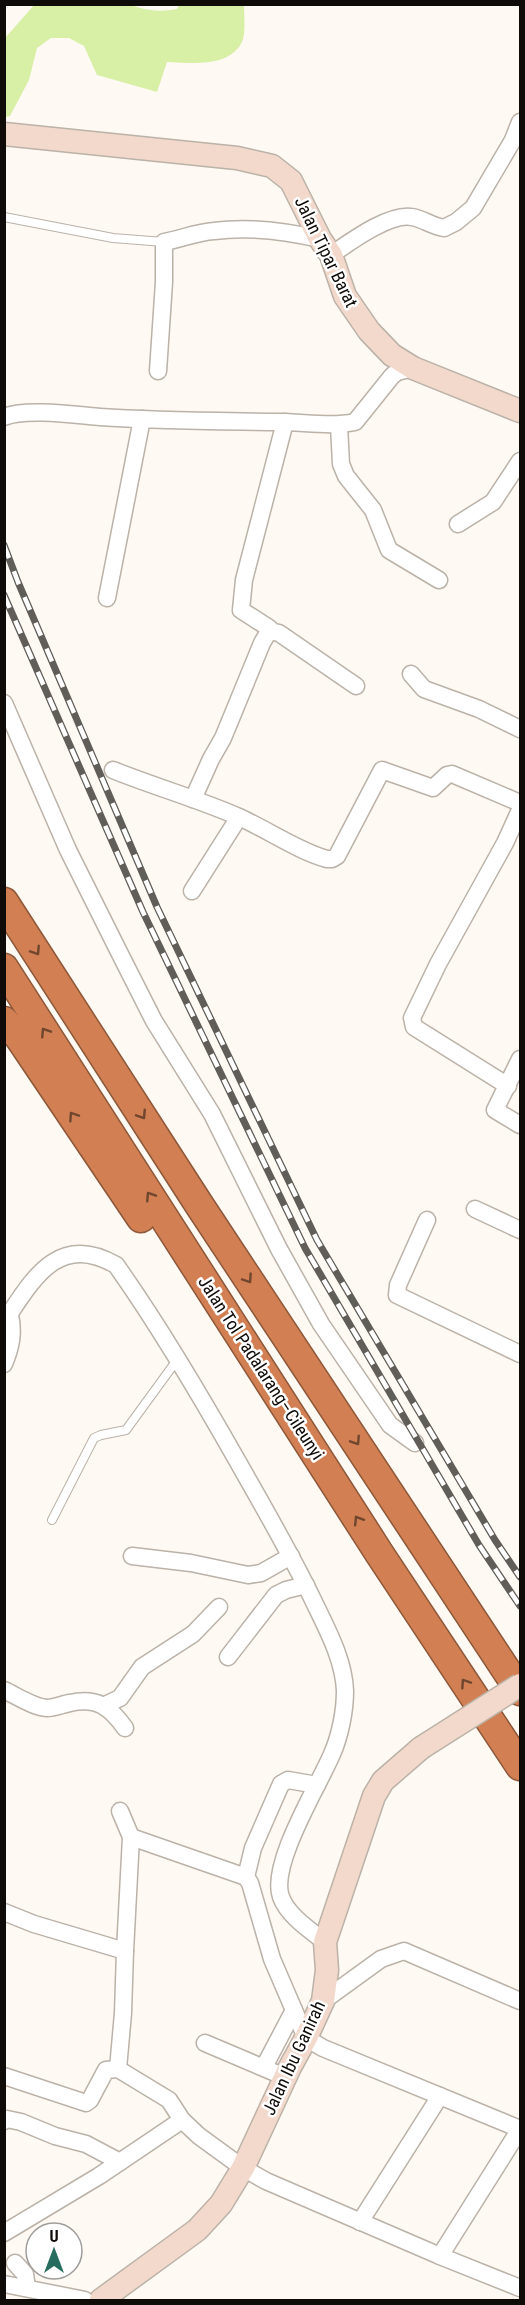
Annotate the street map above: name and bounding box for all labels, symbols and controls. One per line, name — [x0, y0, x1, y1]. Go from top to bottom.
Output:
street label: Jalan Tipar Barat — [291, 193, 362, 311]
one-way arrow — [29, 945, 40, 956]
one-way arrow — [41, 1028, 53, 1038]
one-way arrow — [134, 1109, 145, 1120]
one-way arrow — [69, 1112, 80, 1123]
one-way arrow — [147, 1192, 158, 1203]
street label: Jalan Tol Padalarang–Cileunyi — [194, 1272, 329, 1464]
one-way arrow — [241, 1272, 252, 1283]
one-way arrow — [349, 1434, 360, 1445]
one-way arrow — [353, 1516, 365, 1526]
one-way arrow — [461, 1678, 472, 1689]
street label: Jalan Ibu Ganirah — [258, 1997, 329, 2118]
north arrow — [24, 2221, 84, 2281]
text: U — [49, 2227, 59, 2246]

